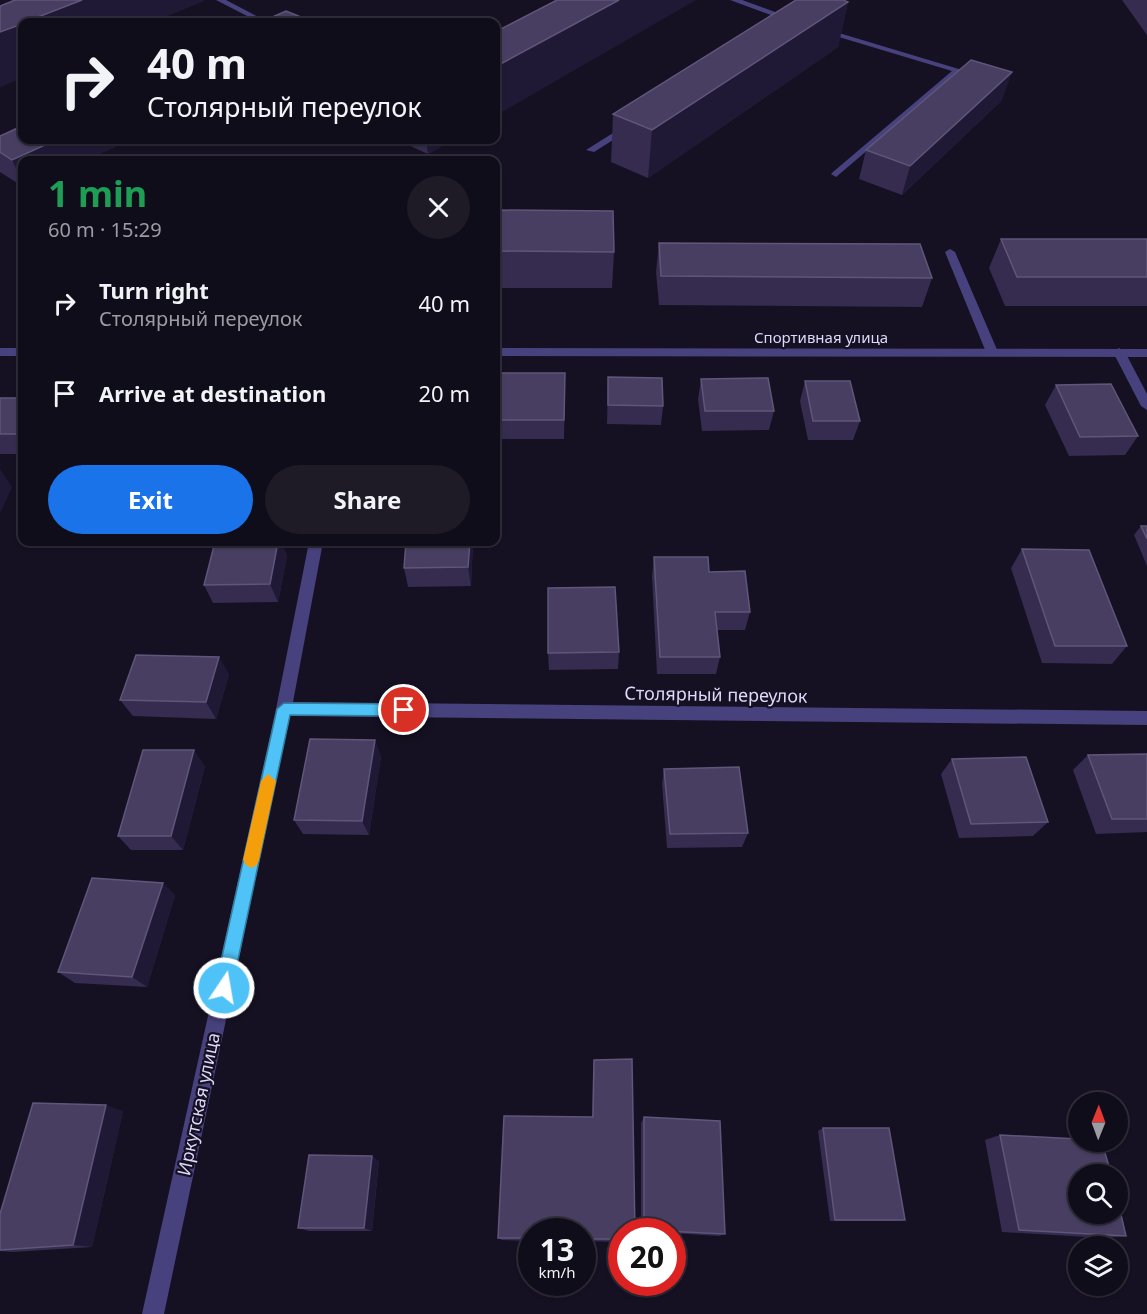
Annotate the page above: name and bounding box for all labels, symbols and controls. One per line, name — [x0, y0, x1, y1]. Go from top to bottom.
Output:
text: 40 m — [147, 34, 247, 91]
icon: right — [48, 42, 126, 120]
text: Столярный переулок — [147, 88, 422, 125]
text: 1 min — [48, 169, 147, 218]
button: close — [407, 176, 470, 239]
text: 60 m · 15:29 — [48, 216, 162, 243]
text: Turn right — [99, 275, 209, 305]
icon: right — [48, 287, 81, 320]
text: 40 m — [419, 288, 470, 318]
text: Столярный переулок — [99, 305, 302, 332]
street label: Спортивная улица — [754, 327, 888, 347]
icon: arrive — [48, 377, 81, 410]
text: Arrive at destination — [99, 378, 326, 408]
text: 20 m — [419, 378, 470, 408]
button: Exit — [48, 465, 253, 534]
button: Share — [265, 465, 470, 534]
street label: Столярный переулок — [624, 680, 808, 708]
pin — [378, 684, 429, 735]
icon: arrive — [387, 693, 420, 726]
position arrow — [192, 956, 256, 1020]
street label: Иркутская улица — [171, 1030, 225, 1178]
north arrow — [1068, 1092, 1128, 1152]
map controls — [1068, 1092, 1128, 1296]
button: search — [1068, 1164, 1128, 1224]
speed limit sign: 20 — [608, 1218, 686, 1296]
text: 13 — [540, 1229, 574, 1270]
button: layers — [1068, 1236, 1128, 1296]
text: km/h — [539, 1262, 575, 1282]

